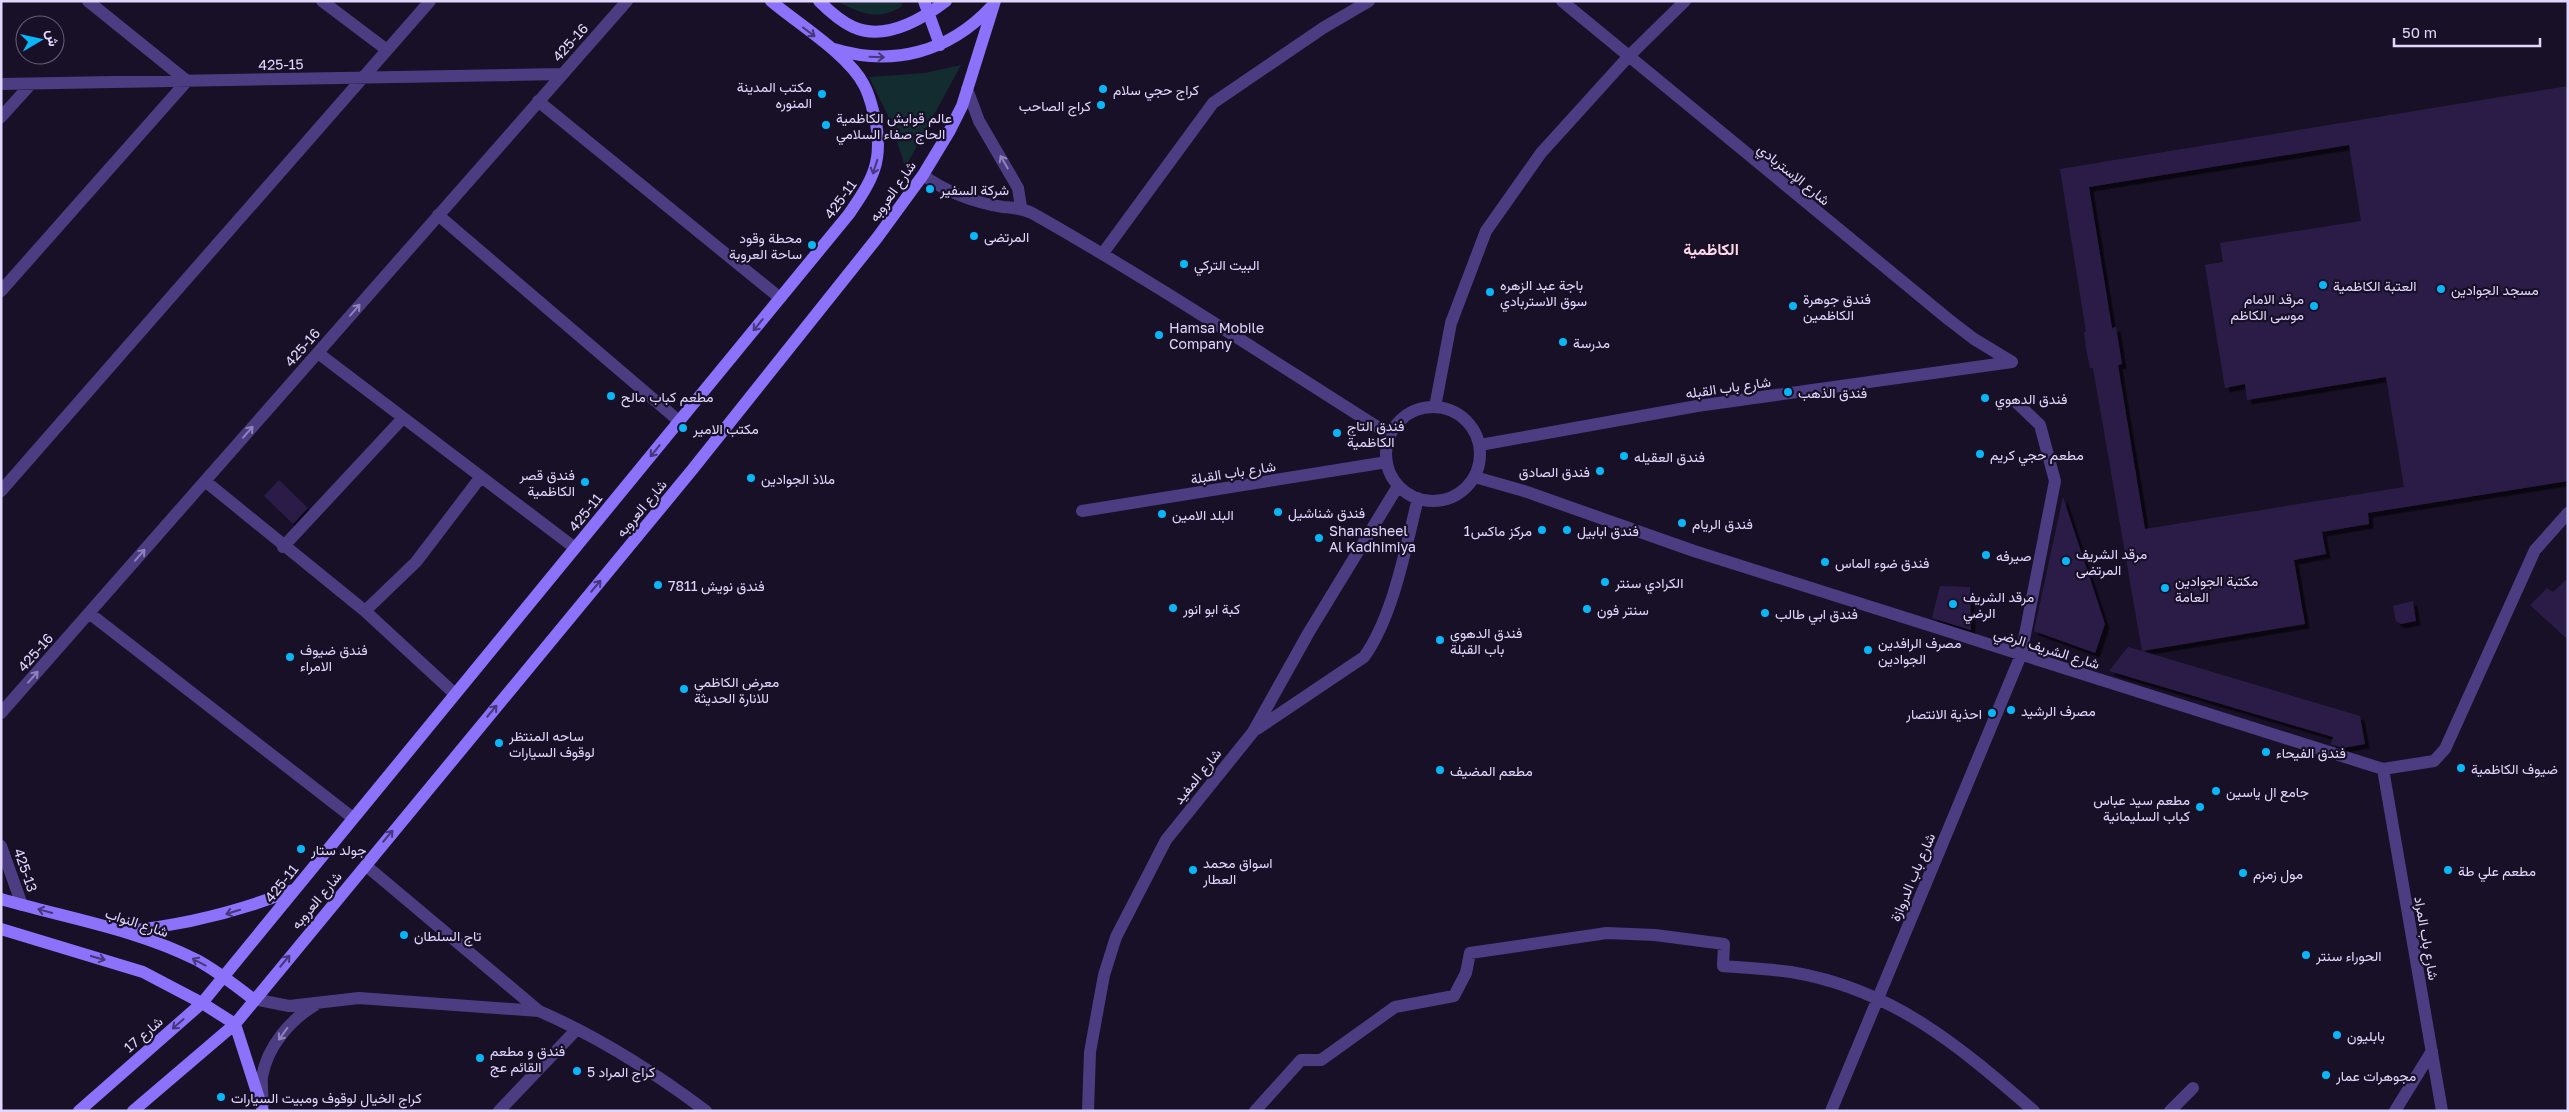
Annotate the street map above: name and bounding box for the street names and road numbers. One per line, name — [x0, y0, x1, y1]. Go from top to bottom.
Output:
street label: 425-16 — [549, 19, 591, 65]
street label: 425-15 — [258, 55, 304, 73]
street label: شارع الإستربادي — [1752, 140, 1834, 212]
street label: شارع العروبه — [865, 158, 921, 226]
street label: 425-11 — [820, 176, 860, 222]
street label: 425-16 — [281, 324, 323, 370]
street label: شارع باب القبله — [1684, 373, 1772, 404]
street label: شارع باب القبلة — [1189, 457, 1277, 490]
street label: شارع العروبه — [612, 476, 672, 542]
street label: 425-11 — [565, 490, 605, 534]
street label: شارع الشريف الرضي — [1991, 624, 2102, 676]
street label: 425-16 — [14, 629, 56, 675]
street label: شارع المفيد — [1169, 745, 1227, 809]
street label: شارع باب الدروازة — [1886, 830, 1941, 925]
street label: 425-13 — [11, 846, 41, 894]
street label: 425-11 — [261, 861, 301, 905]
street label: شارع العروبه — [287, 868, 347, 934]
street label: شارع باب المراد — [2408, 895, 2443, 982]
street label: شارع النواب — [102, 904, 171, 943]
street label: شارع 17 — [120, 1013, 168, 1058]

